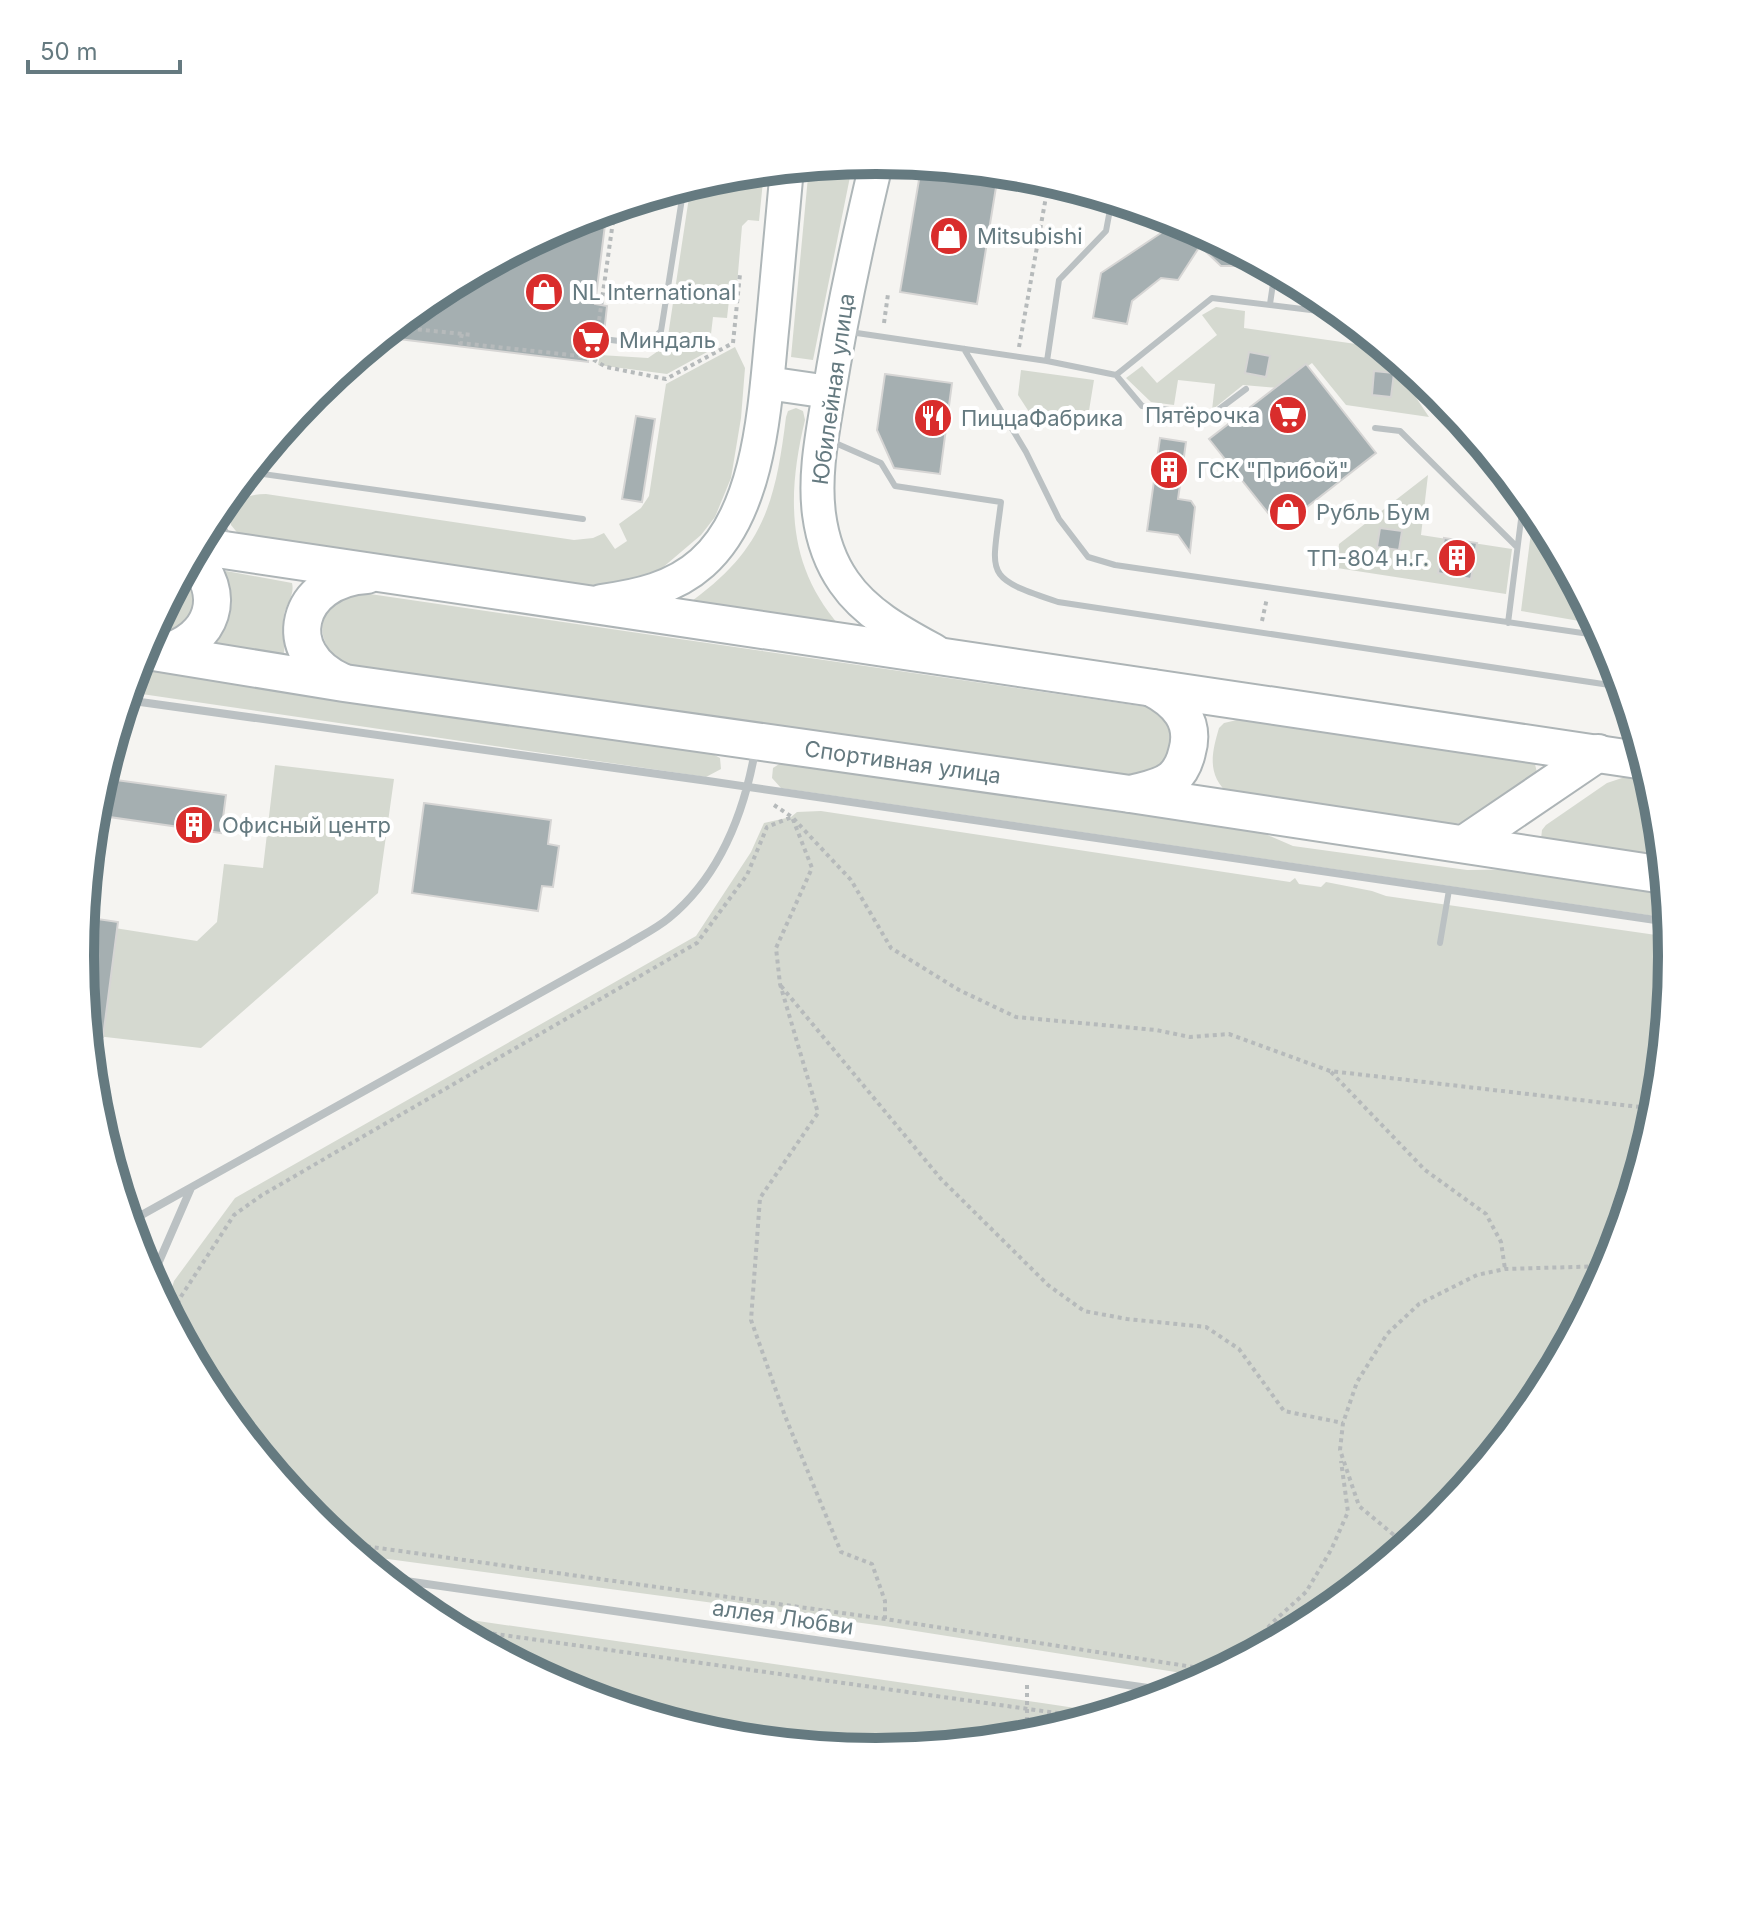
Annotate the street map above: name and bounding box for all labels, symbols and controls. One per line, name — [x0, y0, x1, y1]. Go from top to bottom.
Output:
scale bar — [28, 24, 180, 74]
text: 50 m — [40, 37, 98, 66]
shop icon: Mitsubishi — [928, 215, 970, 257]
place label: Mitsubishi — [977, 223, 1083, 249]
shop icon: NL International — [523, 271, 565, 313]
place label: NL International — [572, 279, 736, 305]
street label: Юбилейная улица — [807, 292, 859, 486]
supermarket icon: Миндаль — [570, 319, 612, 361]
place label: Миндаль — [619, 327, 716, 353]
supermarket icon: Пятёрочка — [1267, 394, 1309, 436]
restaurant icon: ПиццаФабрика — [912, 397, 954, 439]
place label: Пятёрочка — [1145, 402, 1260, 428]
place label: ПиццаФабрика — [961, 405, 1123, 431]
building icon: ГСК "Прибой" — [1148, 449, 1190, 491]
place label: ГСК "Прибой" — [1197, 457, 1349, 483]
shop icon: Рубль Бум — [1267, 491, 1309, 533]
place label: Рубль Бум — [1316, 499, 1430, 525]
building icon: ТП-804 н.г. — [1436, 537, 1478, 579]
place label: ТП-804 н.г. — [1307, 545, 1429, 571]
street label: Спортивная улица — [803, 735, 1003, 789]
building icon: Офисный центр — [173, 804, 215, 846]
place label: Офисный центр — [222, 812, 391, 838]
street label: аллея Любви — [711, 1594, 855, 1640]

